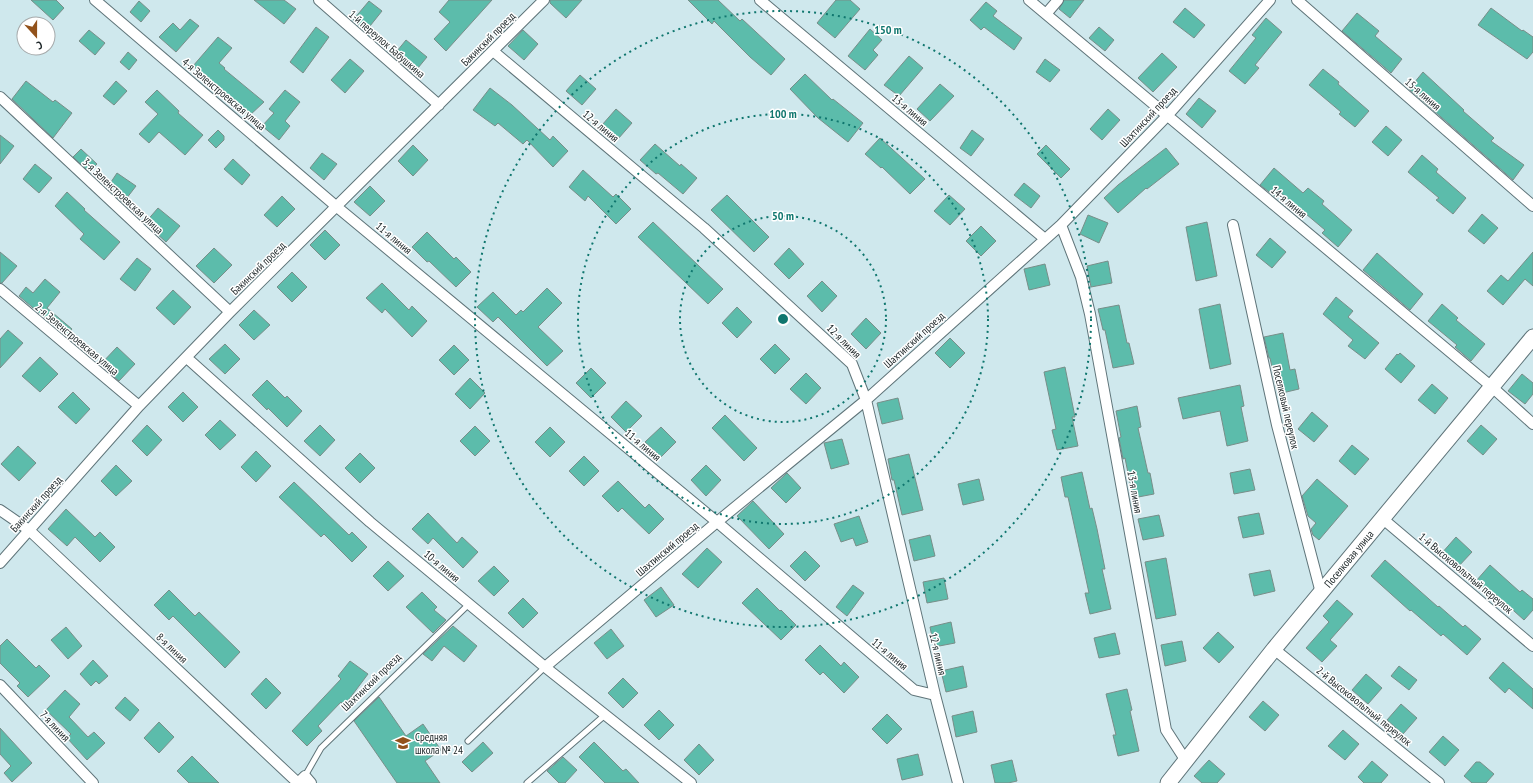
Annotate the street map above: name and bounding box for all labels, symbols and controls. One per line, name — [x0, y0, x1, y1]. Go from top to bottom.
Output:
street label: 1-й переулок Бабушкина — [346, 7, 428, 81]
street label: Бакинский проезд — [458, 9, 518, 69]
north arrow — [16, 16, 56, 56]
text: 150 m — [874, 22, 902, 37]
text: С — [35, 38, 44, 53]
street label: 4-я Зеленстроевская улица — [179, 55, 269, 133]
street label: 15-я линия — [1402, 75, 1444, 113]
street label: Шахтинский проезд — [1116, 84, 1180, 150]
street label: 13-я линия — [889, 91, 931, 129]
text: 100 m — [769, 106, 797, 121]
street label: 12-я линия — [580, 107, 622, 145]
street label: 3-я Зеленстроевская улица — [80, 155, 166, 237]
street label: 14-я линия — [1268, 183, 1310, 221]
text: 50 m — [772, 208, 794, 223]
street label: 11-я линия — [373, 219, 415, 257]
street label: Бакинский проезд — [228, 238, 288, 298]
street label: 2-я Зеленстроевская улица — [32, 300, 122, 378]
street label: Шахтинский проезд — [881, 309, 948, 371]
centre of rings — [776, 312, 790, 326]
street label: 12-я линия — [824, 321, 864, 361]
street label: Поселковый переулок — [1270, 364, 1303, 451]
street label: 11-я линия — [622, 426, 664, 464]
street label: 13-я линия — [1124, 470, 1146, 514]
street label: Бакинский проезд — [7, 473, 65, 535]
street label: Шахтинский проезд — [633, 519, 701, 579]
street label: Поселковая улица — [1321, 527, 1377, 590]
street label: 1-й Высоковольтный переулок — [1416, 530, 1516, 617]
street label: 10-я линия — [421, 547, 463, 585]
street label: 8-я линия — [153, 630, 191, 666]
street label: 12-я линия — [926, 632, 950, 676]
street label: 11-я линия — [869, 635, 911, 673]
street label: Шахтинский проезд — [338, 650, 404, 714]
street label: 2-й Высоковольтный переулок — [1314, 663, 1415, 749]
street label: 7-я линия — [37, 708, 73, 744]
place label: Средняя школа № 24 — [415, 730, 463, 757]
school or university icon: Средняя школа № 24 — [394, 734, 412, 752]

